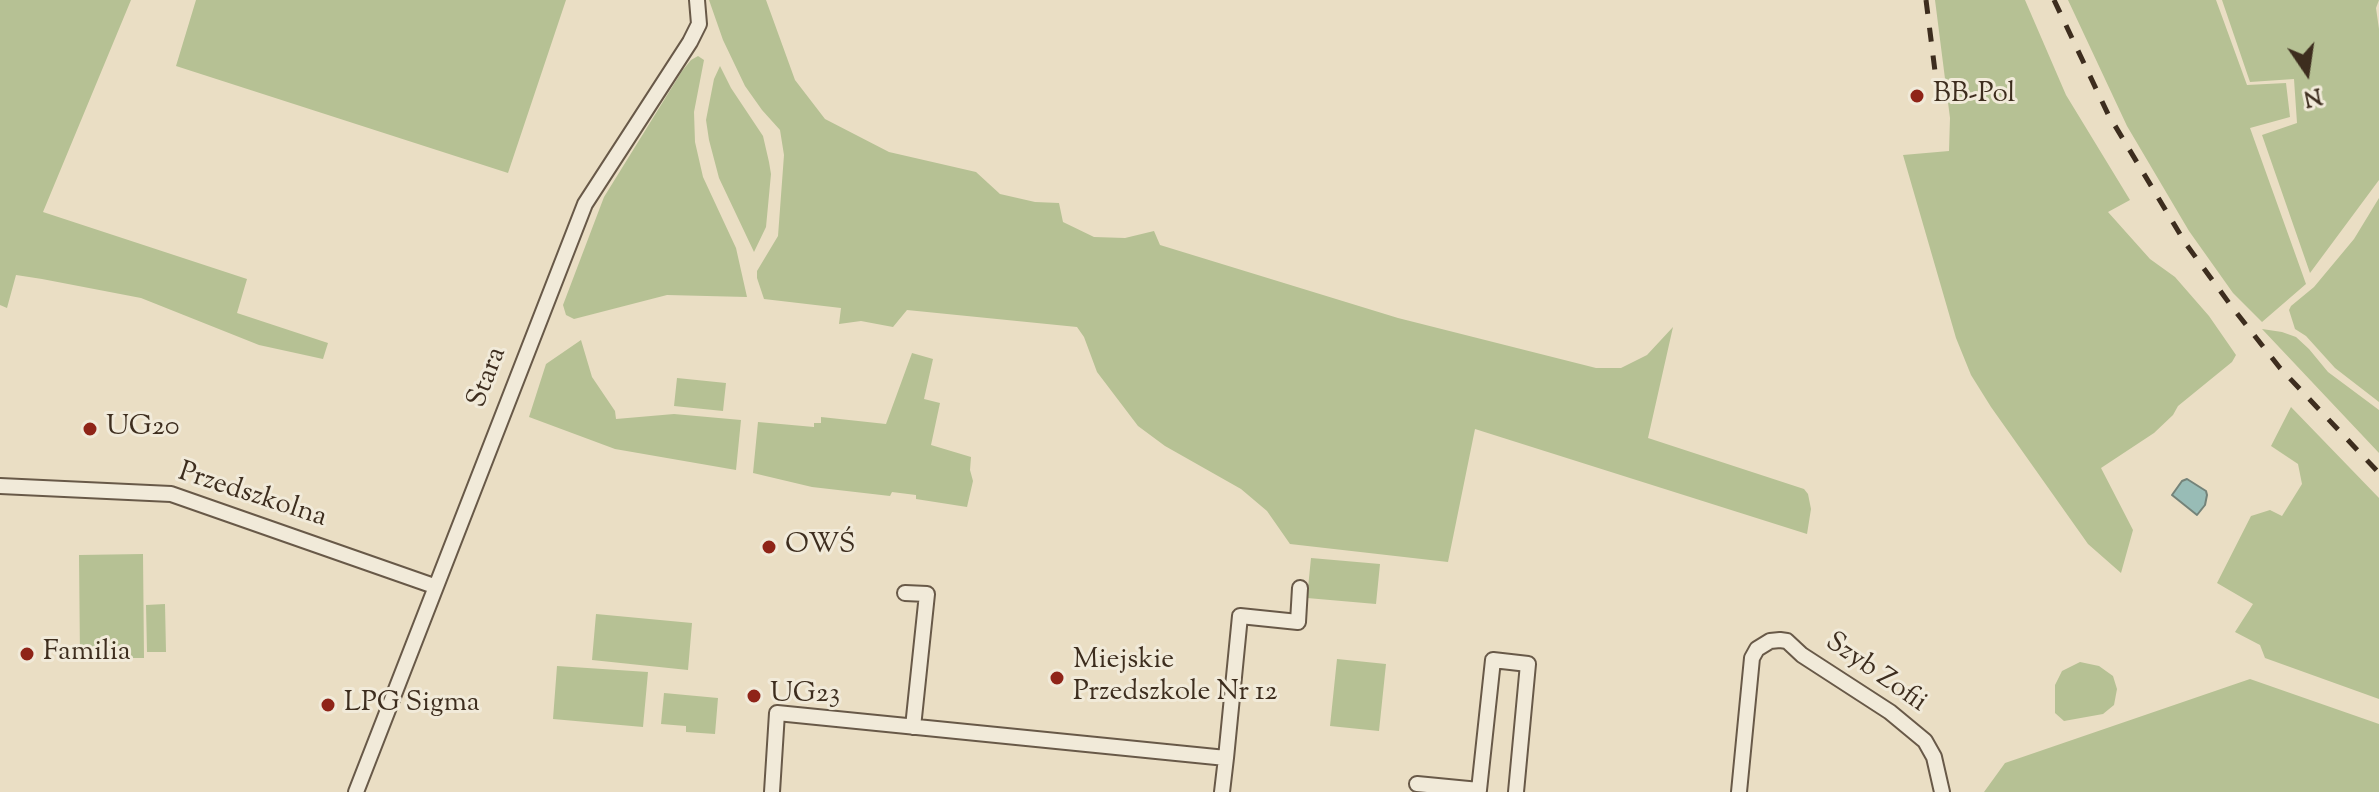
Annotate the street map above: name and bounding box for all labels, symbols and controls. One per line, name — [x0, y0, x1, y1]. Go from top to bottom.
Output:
north arrow — [2267, 32, 2347, 112]
text: N — [2300, 78, 2325, 113]
place label: BB-Pol — [1933, 79, 2015, 113]
marker: BB-Pol — [1908, 87, 1926, 105]
street label: Stara — [462, 343, 516, 413]
place label: UG20 — [106, 412, 180, 446]
marker: UG20 — [81, 420, 99, 438]
street label: Przedszkolna — [174, 457, 330, 537]
place label: OWŚ — [785, 530, 855, 564]
marker: OWŚ — [760, 538, 778, 556]
street label: Szyb Zofii — [1818, 627, 1932, 721]
place label: Familia — [43, 637, 131, 671]
marker: Familia — [18, 645, 36, 663]
place label: Miejskie Przedszkole Nr 12 — [1073, 645, 1278, 711]
marker: Miejskie Przedszkole Nr 12 — [1048, 669, 1066, 687]
place label: UG23 — [770, 679, 840, 713]
marker: UG23 — [745, 687, 763, 705]
place label: LPG Sigma — [344, 688, 480, 722]
marker: LPG Sigma — [319, 696, 337, 714]

